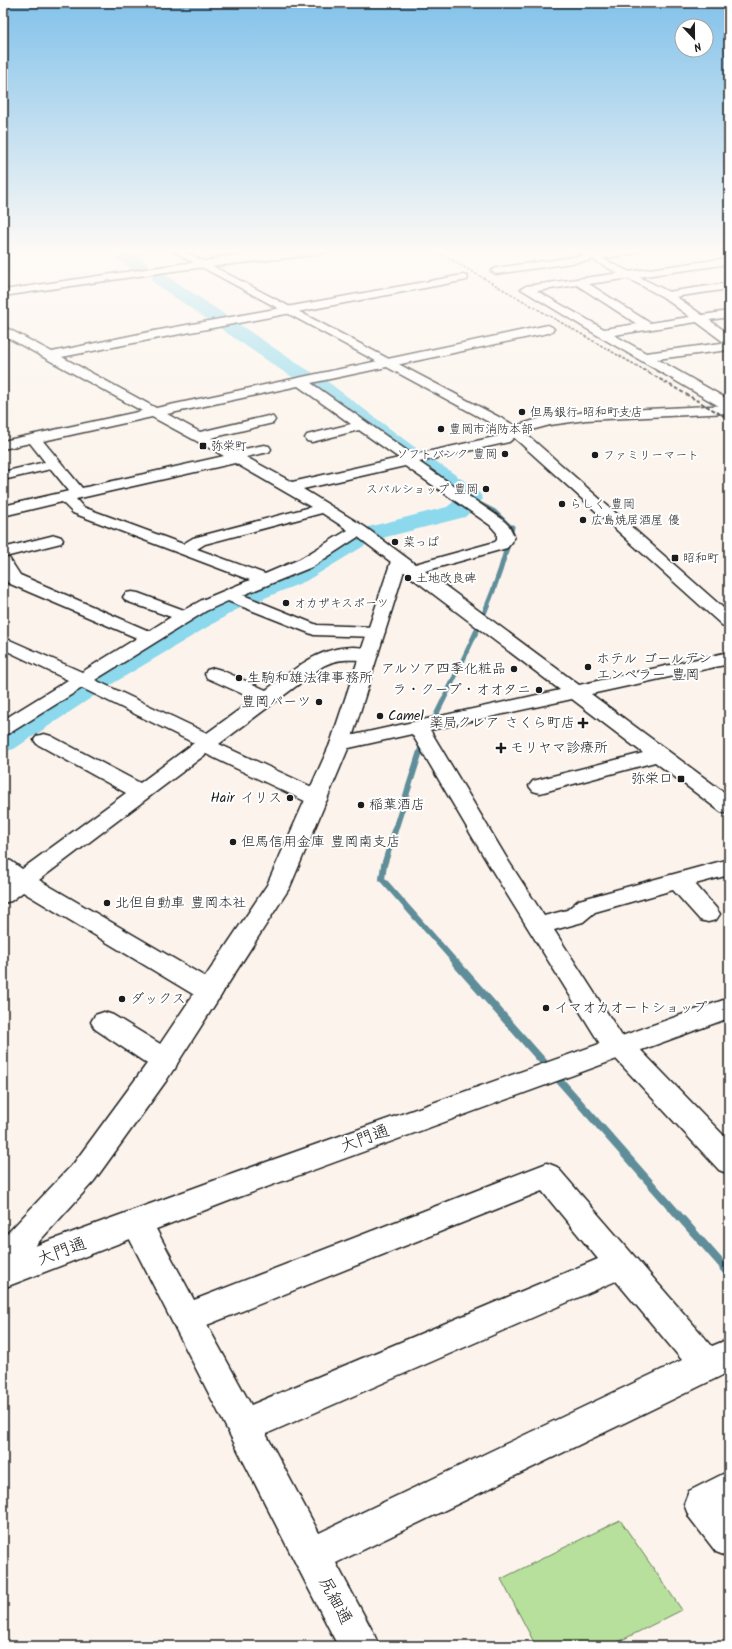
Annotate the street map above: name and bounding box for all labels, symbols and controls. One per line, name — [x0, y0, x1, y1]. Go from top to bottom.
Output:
north arrow — [674, 18, 714, 58]
text: N — [691, 37, 704, 56]
place label: 但馬銀行 昭和町支店 — [530, 403, 643, 422]
marker: 但馬銀行 昭和町支店 — [517, 407, 527, 417]
place label: 豊岡市消防本部 — [449, 420, 533, 439]
marker: 豊岡市消防本部 — [436, 424, 446, 434]
place label: 弥栄町 — [211, 437, 247, 456]
marker: 弥栄町 — [198, 441, 208, 451]
place label: ソフトバンク 豊岡 — [396, 445, 497, 464]
place label: ファミリーマート — [603, 446, 699, 465]
marker: ソフトバンク 豊岡 — [500, 449, 510, 459]
marker: ファミリーマート — [590, 450, 600, 460]
place label: スバルショップ 豊岡 — [366, 480, 478, 499]
marker: スバルショップ 豊岡 — [481, 484, 491, 494]
place label: らしく 豊岡 — [570, 495, 635, 514]
marker: らしく 豊岡 — [557, 499, 567, 509]
place label: 広島焼居酒屋 優 — [591, 511, 680, 530]
marker: 広島焼居酒屋 優 — [578, 515, 588, 525]
place label: 菜っぱ — [403, 533, 439, 552]
marker: 菜っぱ — [390, 537, 400, 547]
place label: 昭和町 — [683, 549, 719, 568]
marker: 昭和町 — [670, 553, 680, 563]
place label: 土地改良碑 — [416, 569, 476, 588]
marker: 土地改良碑 — [403, 573, 413, 583]
place label: オカザキスポーツ — [294, 594, 389, 613]
marker: オカザキスポーツ — [281, 598, 291, 608]
place label: ホテル ゴールデン エンペラー 豊岡 — [596, 648, 712, 686]
place label: アルソア四季化粧品 — [381, 658, 506, 680]
marker: ホテル ゴールデン エンペラー 豊岡 — [583, 662, 593, 672]
marker: アルソア四季化粧品 — [509, 664, 519, 674]
place label: 生駒和雄法律事務所 — [247, 667, 373, 689]
marker: 生駒和雄法律事務所 — [234, 673, 244, 683]
place label: ラ・クープ・オオタニ — [392, 679, 531, 701]
marker: ラ・クープ・オオタニ — [534, 685, 544, 695]
place label: 豊岡パーツ — [241, 691, 311, 713]
marker: 豊岡パーツ — [314, 697, 324, 707]
place label: Camel — [388, 705, 424, 727]
marker: Camel — [375, 711, 385, 721]
place label: 薬局クレア さくら町店 — [429, 712, 575, 734]
marker: 薬局クレア さくら町店 — [578, 718, 588, 728]
place label: モリヤマ診療所 — [510, 737, 608, 759]
marker: モリヤマ診療所 — [495, 742, 507, 754]
place label: 弥栄口 — [631, 768, 673, 790]
marker: 弥栄口 — [676, 774, 686, 784]
place label: Hair イリス — [210, 787, 282, 809]
marker: Hair イリス — [285, 793, 295, 803]
place label: 稲葉酒店 — [369, 794, 425, 816]
marker: 稲葉酒店 — [356, 800, 366, 810]
place label: 但馬信用金庫 豊岡南支店 — [241, 831, 401, 853]
marker: 但馬信用金庫 豊岡南支店 — [228, 837, 238, 847]
place label: 北但自動車 豊岡本社 — [115, 892, 247, 914]
marker: 北但自動車 豊岡本社 — [102, 898, 112, 908]
place label: ダックス — [130, 988, 186, 1010]
marker: ダックス — [117, 994, 127, 1004]
place label: イマオカオートショップ — [554, 997, 707, 1019]
marker: イマオカオートショップ — [541, 1003, 551, 1013]
street label: 大門通 — [336, 1118, 394, 1160]
street label: 大門通 — [33, 1231, 91, 1273]
street label: 尻細通 — [311, 1572, 359, 1630]

